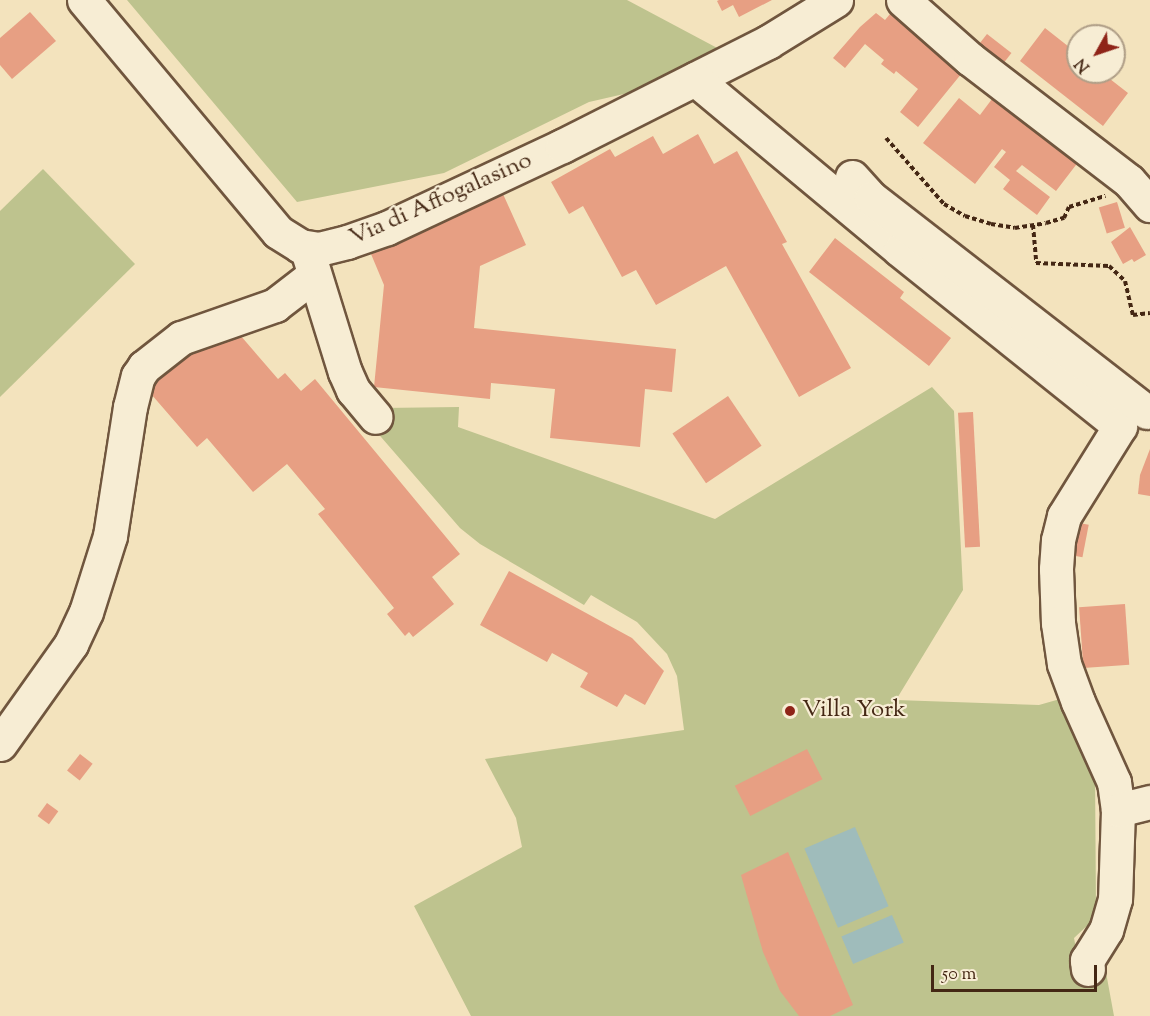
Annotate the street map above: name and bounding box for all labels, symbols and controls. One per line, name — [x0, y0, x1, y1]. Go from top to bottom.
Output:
north arrow — [1066, 24, 1126, 84]
text: N — [1070, 52, 1096, 77]
street label: Via di Affogalasino — [345, 147, 537, 253]
place label: Villa York — [802, 697, 906, 725]
marker: Villa York — [783, 704, 797, 718]
scale bar — [934, 953, 1100, 991]
text: 50 m — [942, 962, 976, 988]

